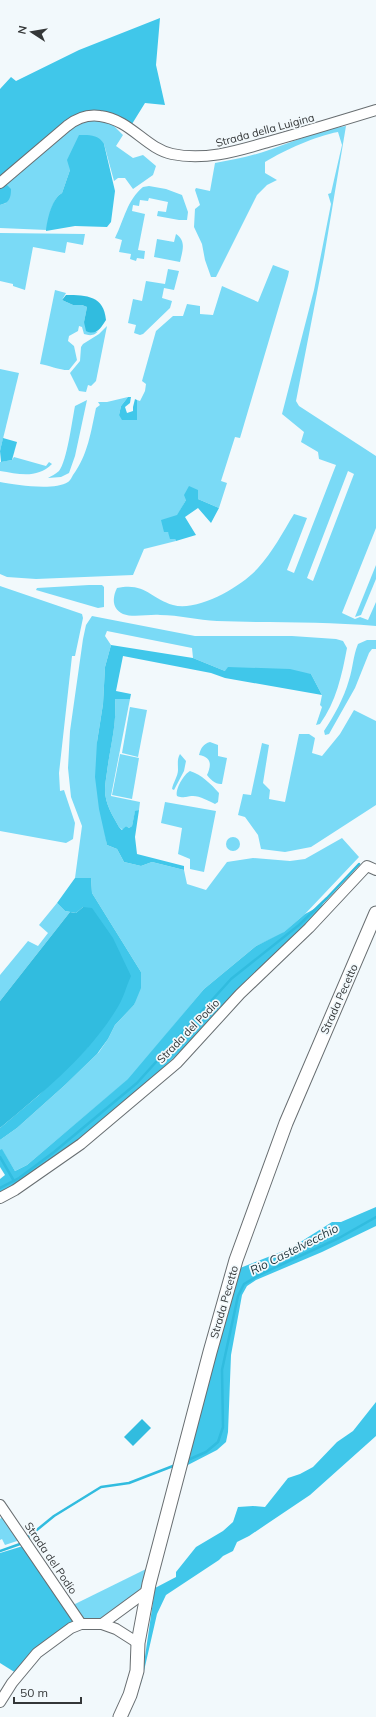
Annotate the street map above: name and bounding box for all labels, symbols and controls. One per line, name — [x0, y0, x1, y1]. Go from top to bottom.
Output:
north arrow — [12, 12, 52, 52]
text: N — [15, 24, 30, 35]
street label: Strada della Luigina — [214, 110, 316, 150]
street label: Strada Pecetto — [317, 962, 361, 1036]
street label: Strada del Podio — [154, 996, 222, 1066]
water label: Rio Castelvecchio — [247, 1220, 341, 1278]
street label: Strada Pecetto — [207, 1264, 241, 1340]
street label: Strada del Podio — [22, 1519, 80, 1597]
scale bar — [14, 1679, 81, 1705]
text: 50 m — [20, 1685, 48, 1700]

